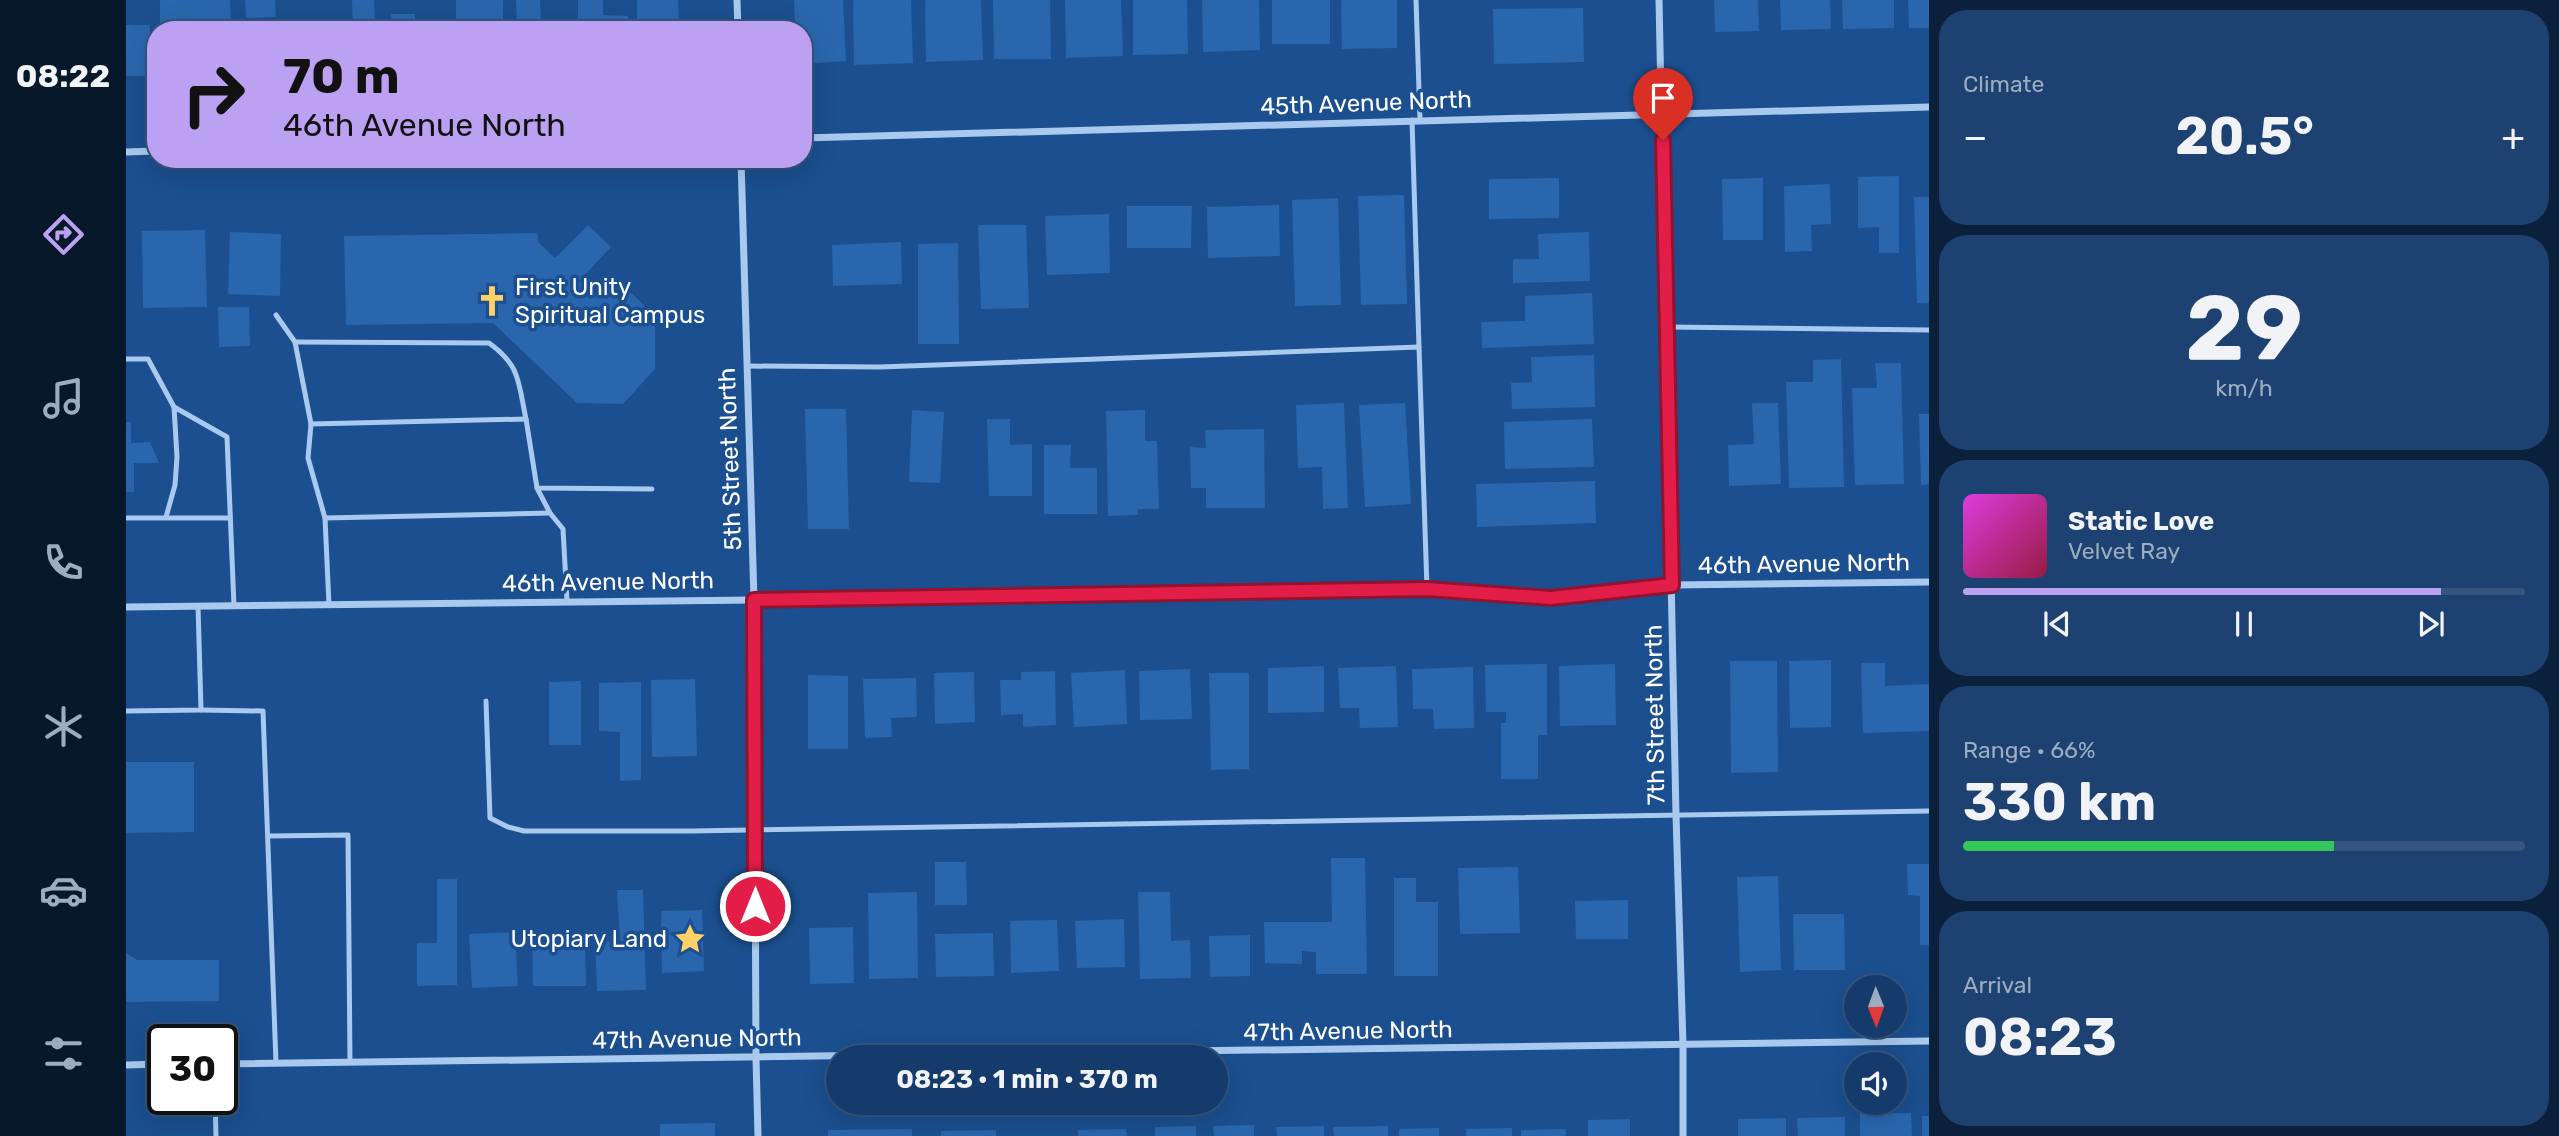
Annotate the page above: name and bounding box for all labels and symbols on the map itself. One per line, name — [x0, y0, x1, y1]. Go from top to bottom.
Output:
pin — [1633, 68, 1693, 140]
street label: 45th Avenue North — [1260, 85, 1472, 121]
place label: First Unity Spiritual Campus — [515, 273, 705, 329]
church icon: First Unity Spiritual Campus — [475, 284, 509, 318]
street label: 5th Street North — [713, 367, 747, 551]
street label: 46th Avenue North — [1698, 548, 1910, 580]
street label: 46th Avenue North — [502, 566, 714, 598]
street label: 7th Street North — [1639, 624, 1671, 806]
position arrow — [718, 869, 792, 943]
place icon: Utopiary Land — [673, 922, 707, 956]
place label: Utopiary Land — [510, 925, 667, 953]
north arrow — [1844, 975, 1908, 1038]
street label: 47th Avenue North — [1243, 1015, 1453, 1047]
street label: 47th Avenue North — [592, 1023, 802, 1055]
speed limit sign: 30 — [147, 1024, 238, 1115]

